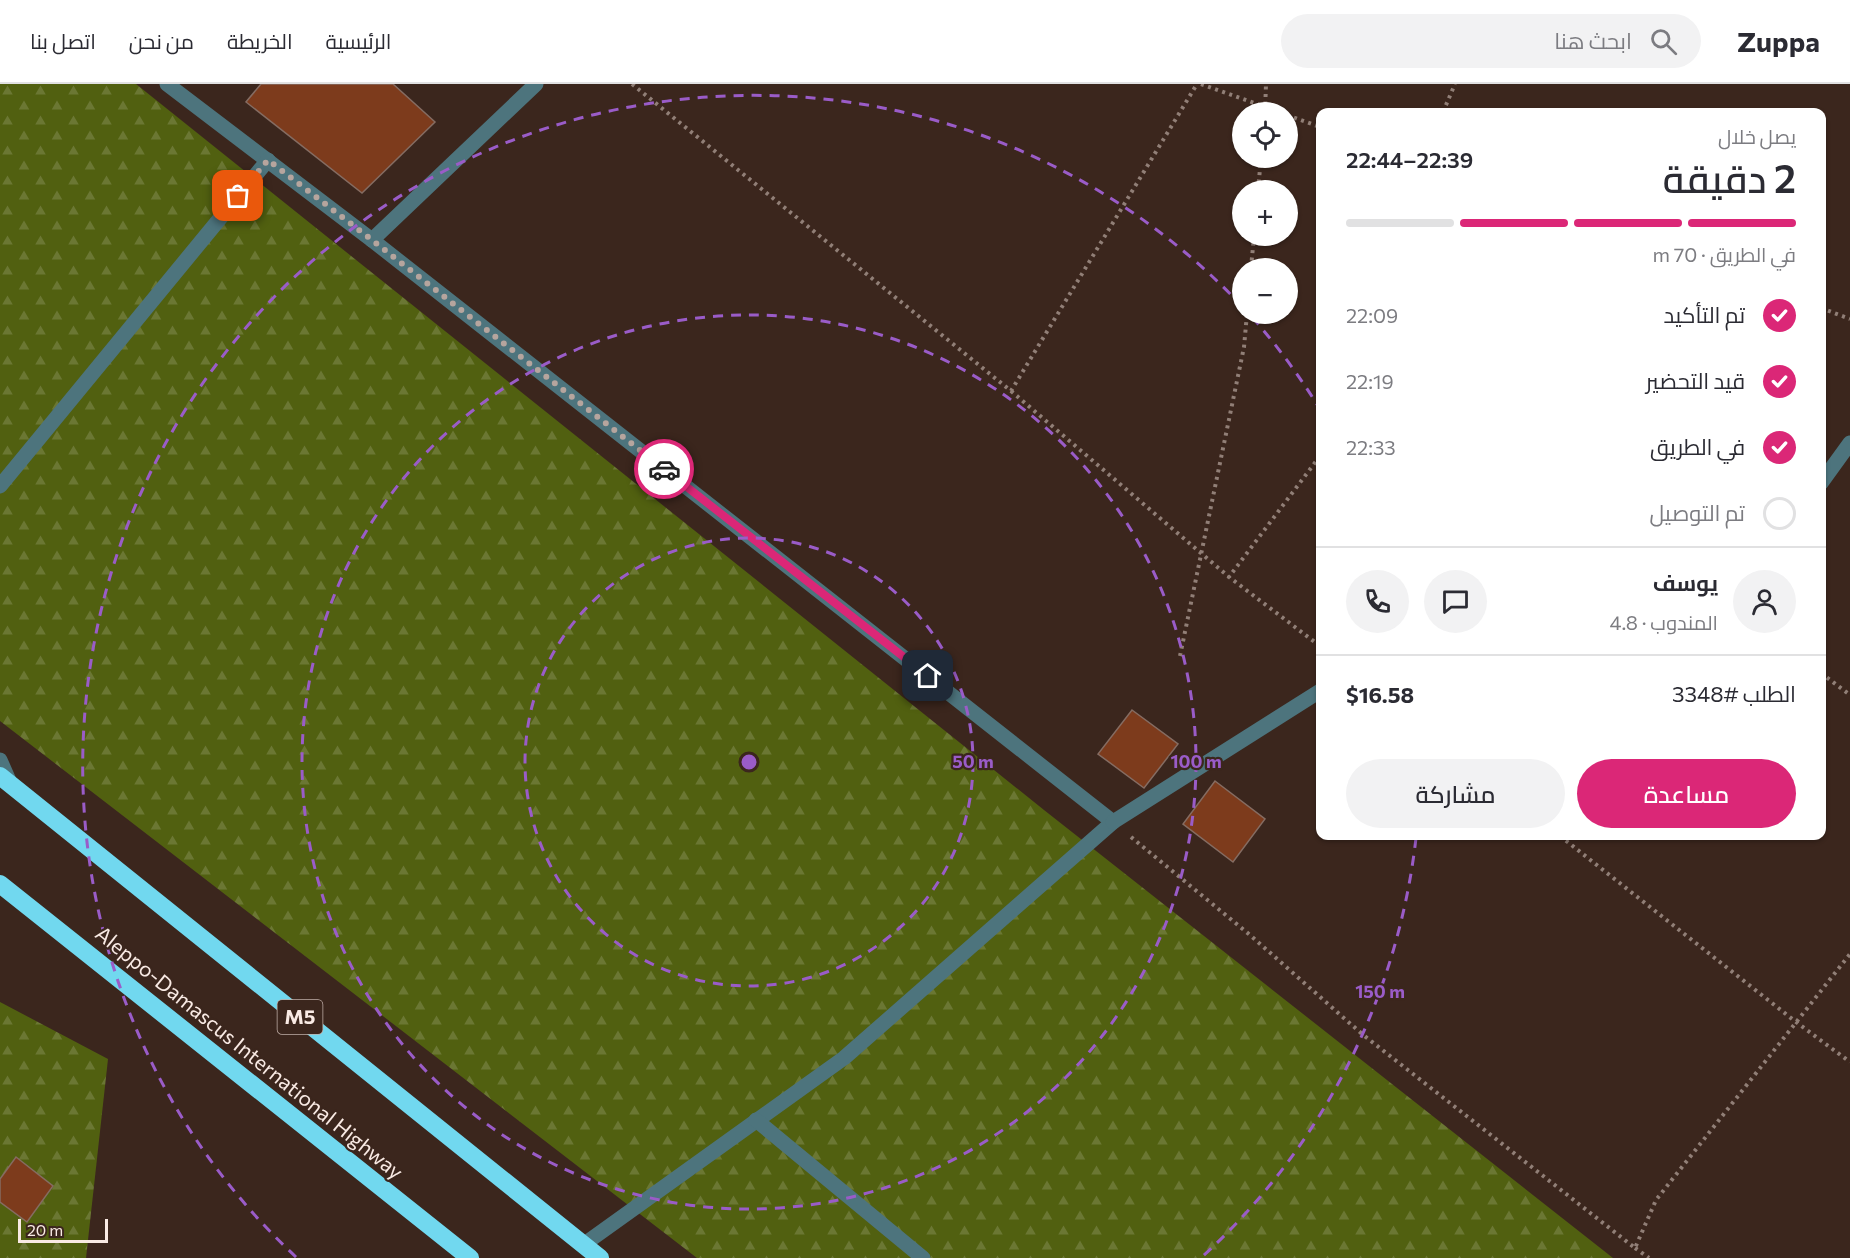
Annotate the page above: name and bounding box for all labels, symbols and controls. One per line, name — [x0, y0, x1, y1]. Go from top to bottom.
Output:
search box — [1281, 14, 1701, 68]
text: Zuppa — [1737, 24, 1820, 58]
icon: search — [1647, 25, 1680, 58]
text: ابحث هنا — [1554, 27, 1632, 54]
text: اتصل بنا — [30, 28, 96, 53]
text: من نحن — [129, 28, 194, 53]
text: الخريطة — [227, 28, 293, 53]
text: الرئيسية — [326, 28, 391, 53]
map controls — [1232, 102, 1298, 324]
button: locate — [1232, 102, 1298, 168]
text: يصل خلال — [1718, 124, 1796, 148]
text: 22:39–22:44 — [1346, 146, 1473, 173]
text: 2 دقيقة — [1663, 153, 1796, 201]
pin — [212, 170, 263, 221]
icon: bag — [221, 179, 254, 212]
button: + — [1232, 180, 1298, 246]
text: في الطريق · 70 m — [1652, 242, 1796, 266]
button: − — [1232, 258, 1298, 324]
icon: check — [1763, 299, 1796, 332]
text: تم التأكيد — [1664, 301, 1745, 328]
text: 22:09 — [1346, 303, 1398, 327]
icon: check — [1763, 365, 1796, 398]
text: قيد التحضير — [1646, 367, 1745, 394]
text: 22:19 — [1346, 369, 1394, 393]
icon: check — [1763, 431, 1796, 464]
text: في الطريق — [1650, 433, 1745, 460]
text: 22:33 — [1346, 435, 1396, 459]
courier — [634, 439, 694, 499]
icon: car — [648, 453, 681, 486]
text: تم التوصيل — [1649, 499, 1745, 526]
text: يوسف — [1653, 569, 1718, 596]
button: phone — [1346, 570, 1409, 633]
button: chat — [1424, 570, 1487, 633]
button: person — [1733, 570, 1796, 633]
text: المندوب · 4.8 — [1610, 610, 1718, 634]
pin — [902, 650, 953, 701]
icon: home — [911, 659, 944, 692]
text: الطلب #3348 — [1672, 680, 1796, 707]
text: $16.58 — [1346, 681, 1414, 708]
text: 50 m — [952, 750, 994, 772]
text: 100 m — [1170, 750, 1222, 772]
centre of rings — [739, 752, 759, 772]
button: مشاركة — [1346, 759, 1565, 828]
button: مساعدة — [1577, 759, 1796, 828]
street label: Aleppo-Damascus International Highway — [91, 920, 409, 1184]
text: 150 m — [1355, 980, 1405, 1002]
road number: M5 — [278, 1000, 322, 1034]
scale bar — [18, 1216, 108, 1244]
text: 20 m — [27, 1220, 63, 1239]

